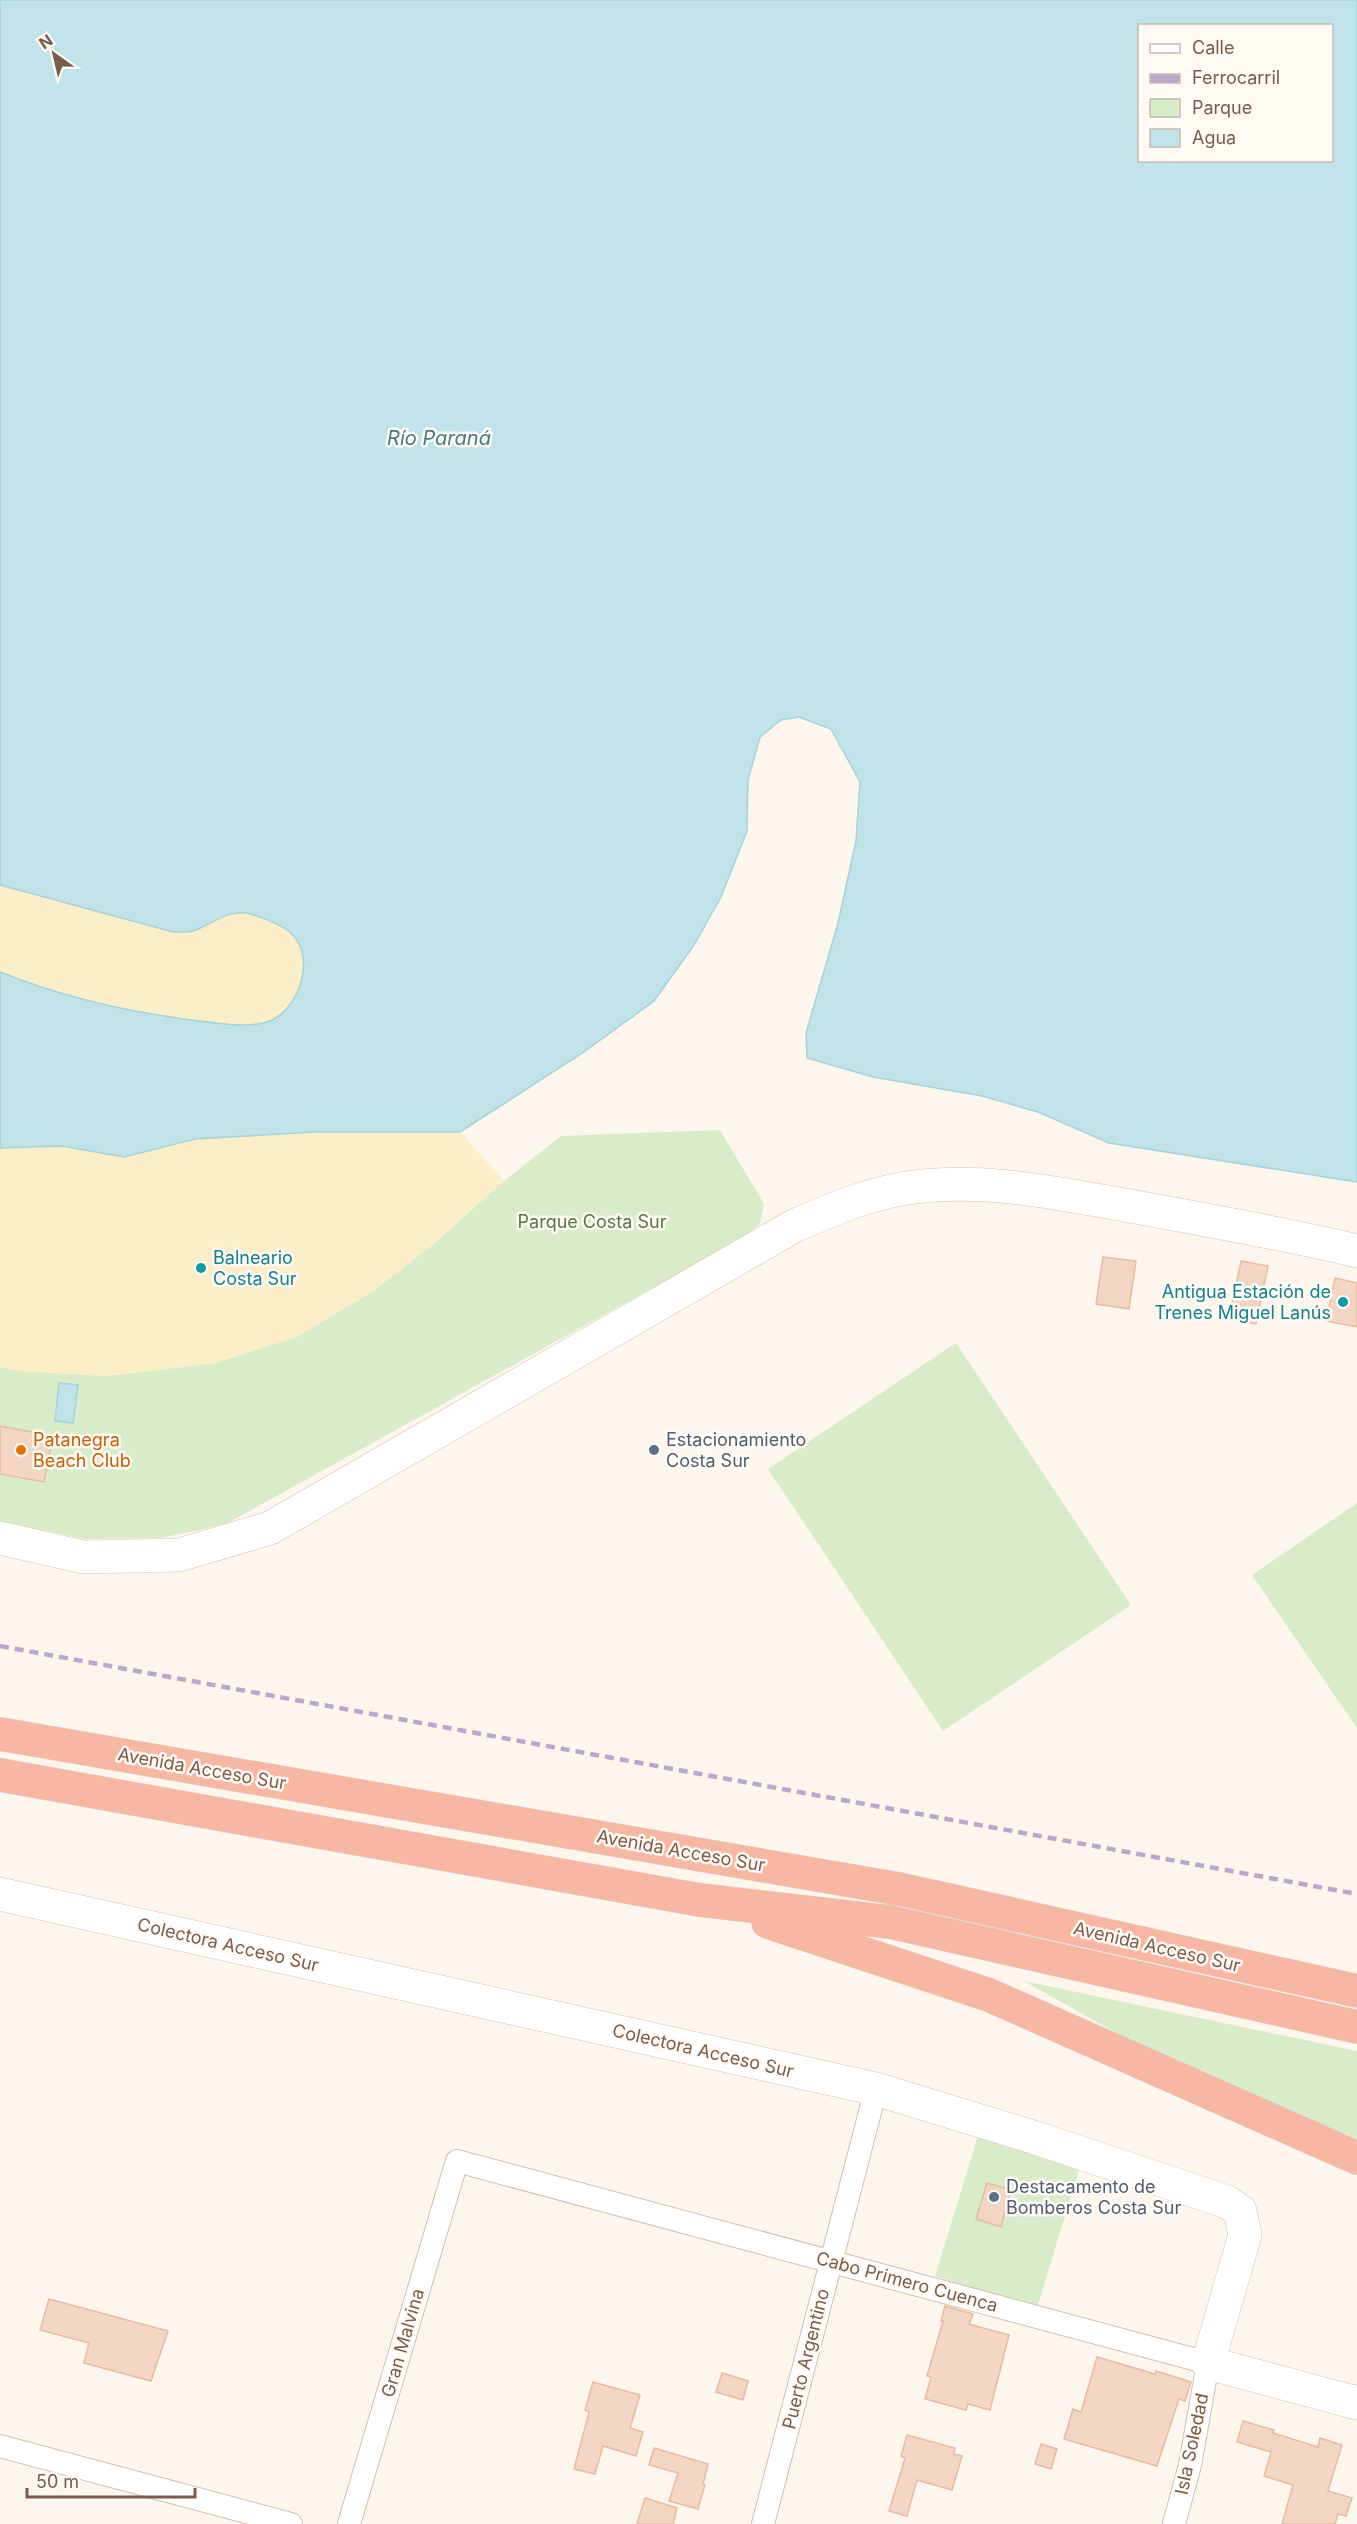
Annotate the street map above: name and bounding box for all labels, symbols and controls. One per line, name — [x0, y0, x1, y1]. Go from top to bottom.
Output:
north arrow — [24, 24, 84, 84]
legend — [1138, 24, 1333, 162]
text: N — [35, 30, 56, 53]
text: Calle — [1192, 37, 1234, 58]
text: Ferrocarril — [1192, 67, 1280, 88]
text: Parque — [1192, 97, 1252, 118]
text: Agua — [1192, 127, 1236, 148]
water label: Río Paraná — [387, 426, 491, 450]
park label: Parque Costa Sur — [518, 1211, 667, 1232]
place label: Balneario Costa Sur — [213, 1247, 297, 1289]
marker: Balneario Costa Sur — [194, 1261, 208, 1275]
place label: Antigua Estación de Trenes Miguel Lanús — [1154, 1281, 1331, 1323]
marker: Antigua Estación de Trenes Miguel Lanús — [1336, 1295, 1350, 1309]
place label: Patanegra Beach Club — [33, 1429, 131, 1471]
place label: Estacionamiento Costa Sur — [666, 1429, 806, 1471]
marker: Patanegra Beach Club — [14, 1443, 28, 1457]
marker: Estacionamiento Costa Sur — [647, 1443, 661, 1457]
street label: Avenida Acceso Sur — [116, 1743, 288, 1794]
street label: Avenida Acceso Sur — [595, 1825, 767, 1876]
street label: Colectora Acceso Sur — [135, 1913, 321, 1976]
street label: Avenida Acceso Sur — [1072, 1917, 1243, 1976]
street label: Colectora Acceso Sur — [610, 2019, 796, 2082]
place label: Destacamento de Bomberos Costa Sur — [1006, 2176, 1181, 2218]
marker: Destacamento de Bomberos Costa Sur — [987, 2190, 1001, 2204]
street label: Cabo Primero Cuenca — [814, 2247, 1000, 2316]
street label: Gran Malvina — [377, 2286, 428, 2400]
street label: Puerto Argentino — [778, 2286, 833, 2431]
street label: Isla Soledad — [1171, 2391, 1213, 2497]
scale bar — [27, 2461, 195, 2499]
text: 50 m — [36, 2471, 79, 2492]

